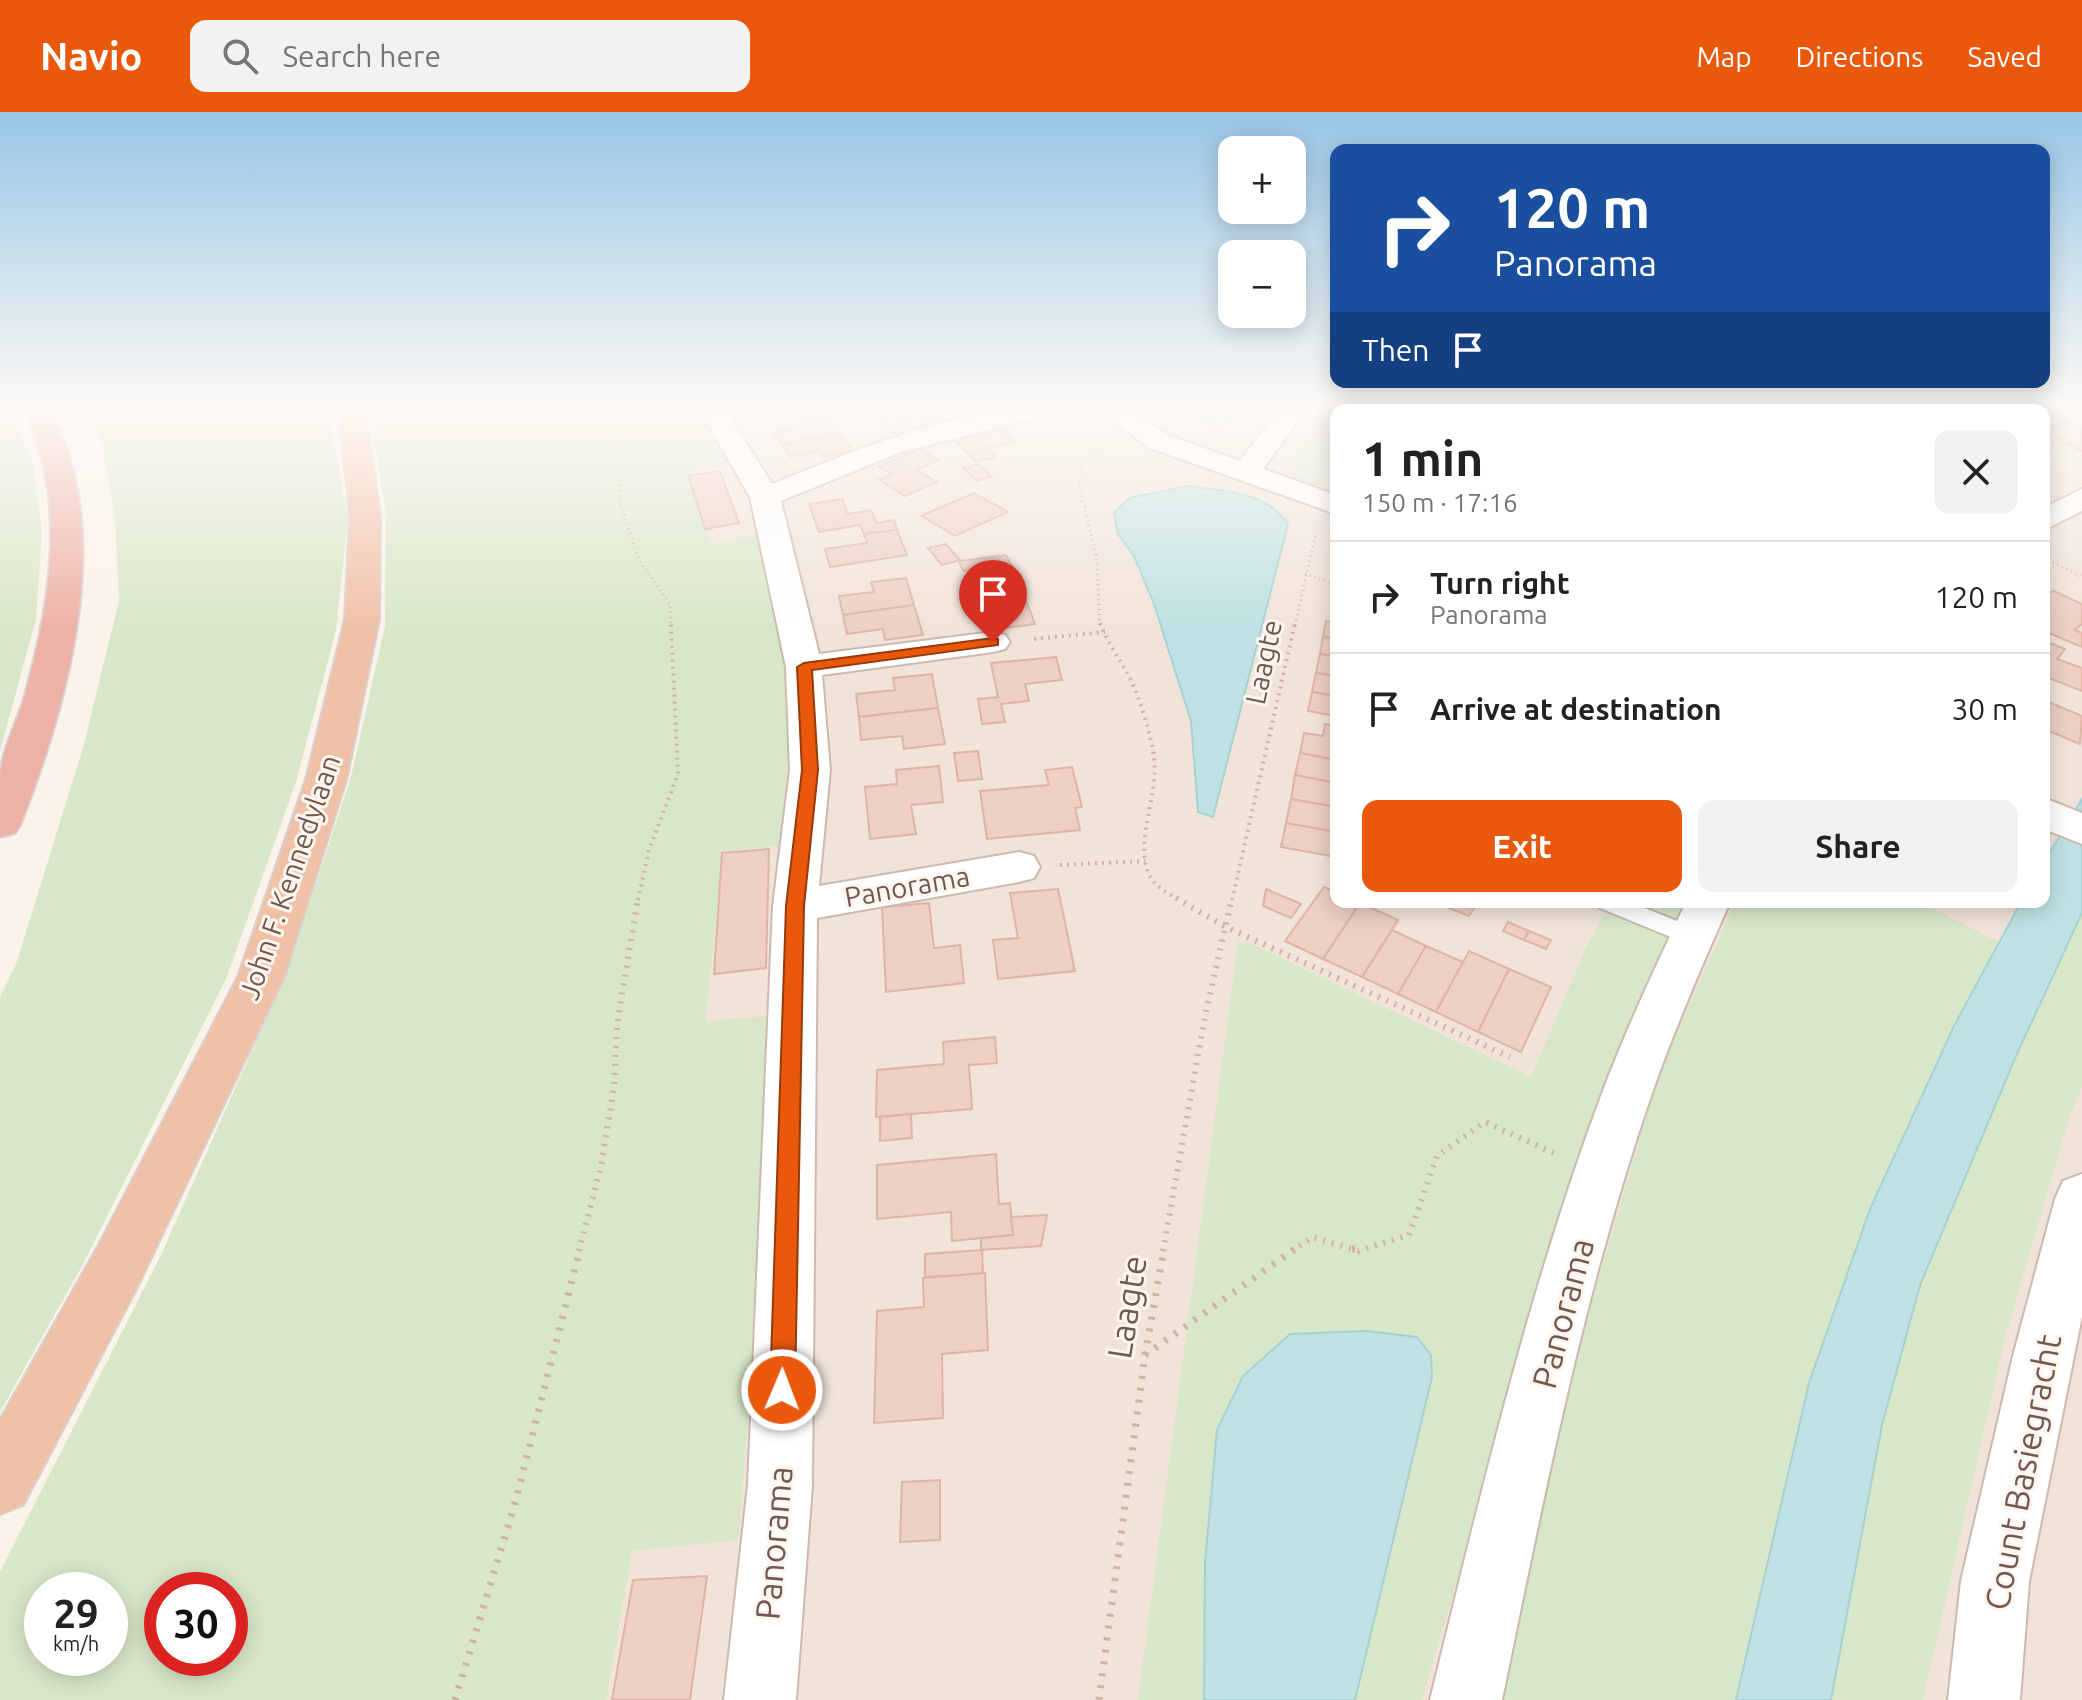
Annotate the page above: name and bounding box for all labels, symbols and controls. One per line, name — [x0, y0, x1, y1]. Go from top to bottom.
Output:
search box — [190, 20, 750, 92]
icon: search — [218, 34, 262, 78]
text: Navio — [40, 35, 142, 77]
text: Search here — [282, 39, 441, 73]
text: Map — [1696, 41, 1752, 72]
text: Directions — [1796, 41, 1923, 72]
text: Saved — [1967, 41, 2042, 72]
map controls — [1218, 136, 1306, 328]
button: + — [1218, 136, 1306, 224]
icon: right — [1362, 176, 1466, 280]
text: 120 m — [1494, 176, 1650, 239]
button: − — [1218, 240, 1306, 328]
text: Panorama — [1494, 242, 1657, 283]
icon: arrive — [1446, 328, 1490, 372]
text: Then — [1362, 333, 1430, 367]
button: close — [1934, 430, 2018, 514]
text: 1 min — [1362, 431, 1483, 485]
text: 150 m · 17:16 — [1362, 488, 1518, 517]
pin — [959, 560, 1027, 642]
text: Turn right — [1430, 566, 1570, 600]
icon: arrive — [971, 572, 1015, 616]
icon: right — [1362, 575, 1406, 619]
text: 120 m — [1934, 580, 2018, 614]
text: Panorama — [1430, 600, 1548, 629]
street label: Laagte — [1239, 617, 1287, 707]
icon: arrive — [1362, 687, 1406, 731]
text: Arrive at destination — [1430, 692, 1722, 726]
text: 30 m — [1951, 692, 2018, 726]
street label: John F. Kennedylaan — [233, 751, 345, 1003]
button: Exit — [1362, 800, 1682, 892]
button: Share — [1698, 800, 2018, 892]
street label: Panorama — [842, 860, 972, 912]
street label: Panorama — [1524, 1234, 1600, 1392]
street label: Laagte — [1099, 1253, 1153, 1361]
street label: Count Basiegracht — [1977, 1331, 2067, 1613]
position arrow — [740, 1348, 824, 1432]
street label: Panorama — [747, 1465, 799, 1621]
speed limit sign: 30 — [144, 1572, 248, 1676]
text: 29 — [53, 1591, 99, 1636]
text: km/h — [53, 1632, 99, 1655]

